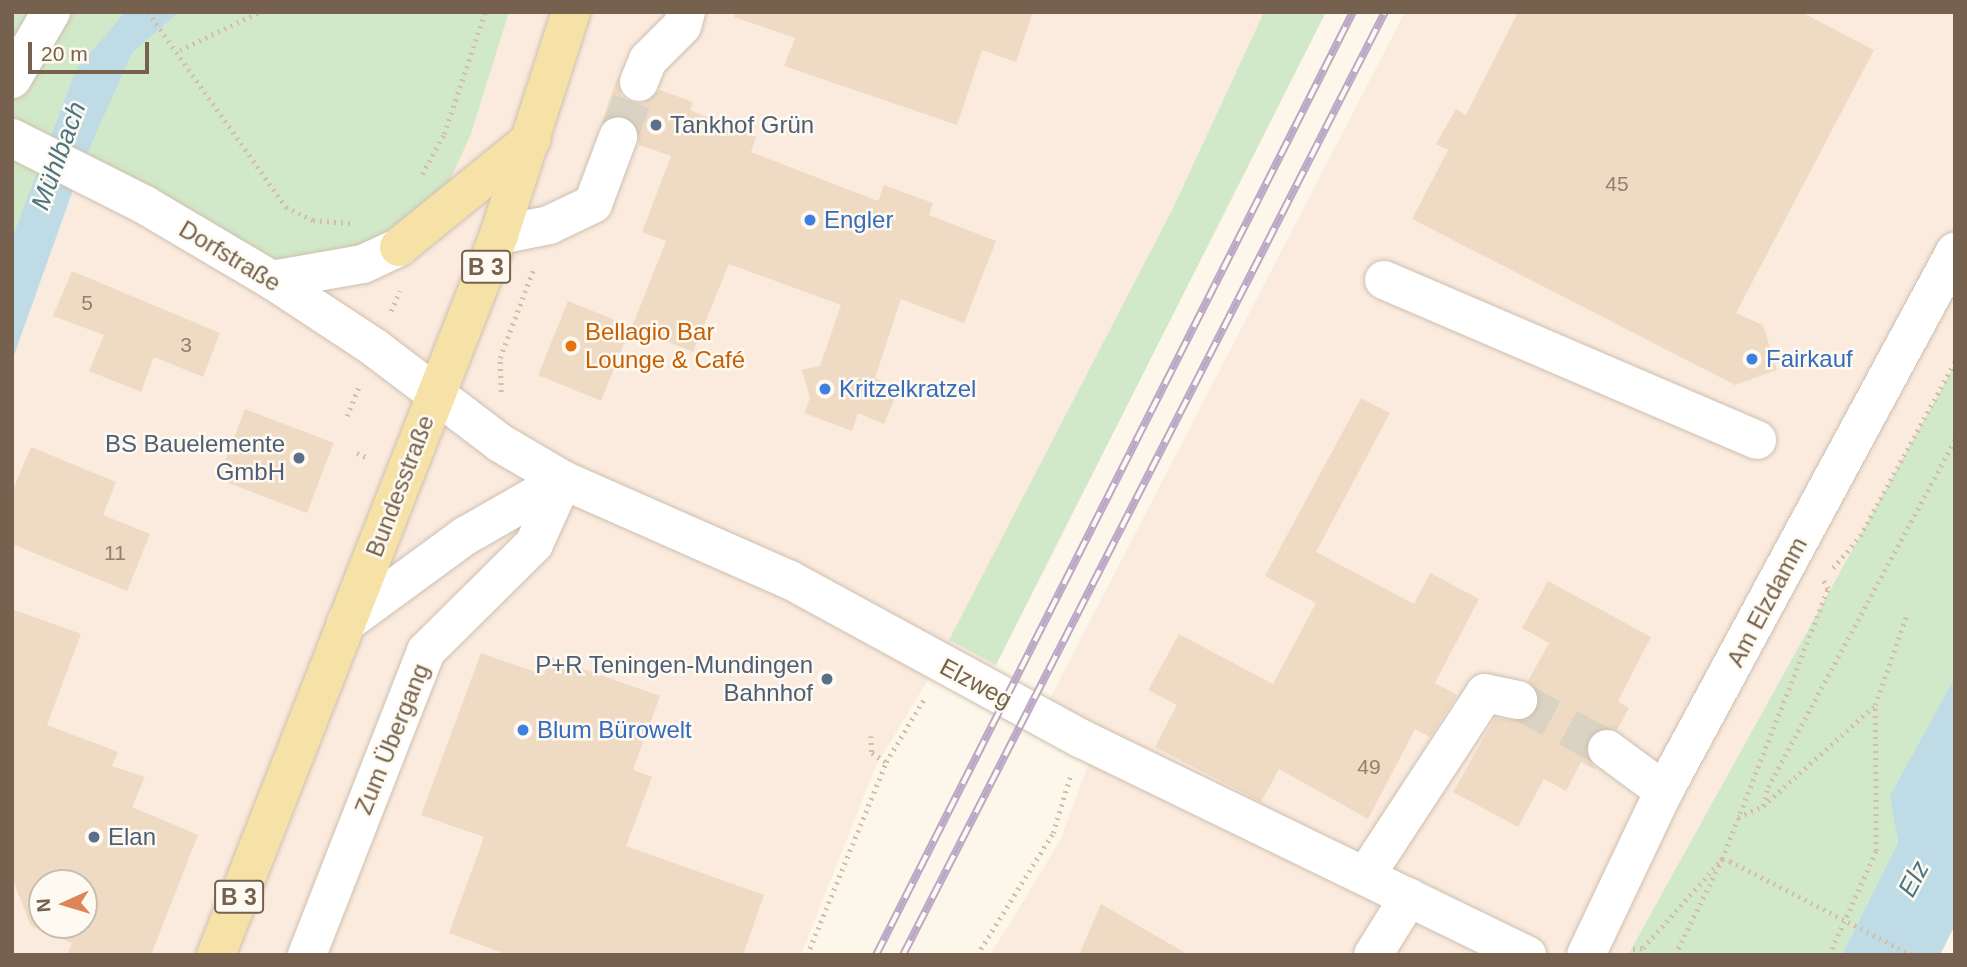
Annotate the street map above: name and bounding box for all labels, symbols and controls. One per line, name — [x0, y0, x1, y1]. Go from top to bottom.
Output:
scale bar — [32, 28, 152, 72]
text: 20 m — [41, 42, 88, 65]
water label: Mühlbach — [25, 98, 93, 214]
place label: Tankhof Grün — [670, 111, 814, 139]
marker: Tankhof Grün — [648, 117, 664, 133]
house number: 45 — [1605, 171, 1629, 197]
place label: Engler — [824, 206, 893, 234]
marker: Engler — [802, 212, 818, 228]
street label: Dorfstraße — [174, 214, 286, 298]
road number: B 3 — [460, 248, 512, 286]
house number: 5 — [81, 290, 93, 316]
place label: Bellagio Bar Lounge & Café — [585, 318, 745, 374]
house number: 3 — [180, 332, 192, 358]
marker: Bellagio Bar Lounge & Café — [563, 338, 579, 354]
place label: Fairkauf — [1766, 345, 1853, 373]
marker: Fairkauf — [1744, 351, 1760, 367]
place label: Kritzelkratzel — [839, 375, 976, 403]
marker: Kritzelkratzel — [817, 381, 833, 397]
street label: Bundesstraße — [360, 411, 440, 561]
place label: BS Bauelemente GmbH — [105, 430, 285, 486]
marker: BS Bauelemente GmbH — [291, 450, 307, 466]
street label: Am Elzdamm — [1721, 532, 1813, 672]
house number: 11 — [104, 540, 126, 566]
place label: P+R Teningen-Mundingen Bahnhof — [535, 651, 813, 707]
street label: Elzweg — [935, 652, 1017, 714]
street label: Zum Übergang — [349, 659, 435, 819]
marker: P+R Teningen-Mundingen Bahnhof — [819, 671, 835, 687]
place label: Blum Bürowelt — [537, 716, 692, 744]
marker: Blum Bürowelt — [515, 722, 531, 738]
house number: 49 — [1357, 754, 1381, 780]
place label: Elan — [108, 823, 156, 851]
marker: Elan — [86, 829, 102, 845]
water label: Elz — [1892, 856, 1936, 902]
north arrow — [28, 869, 98, 939]
road number: B 3 — [213, 877, 265, 916]
text: N — [33, 898, 55, 913]

